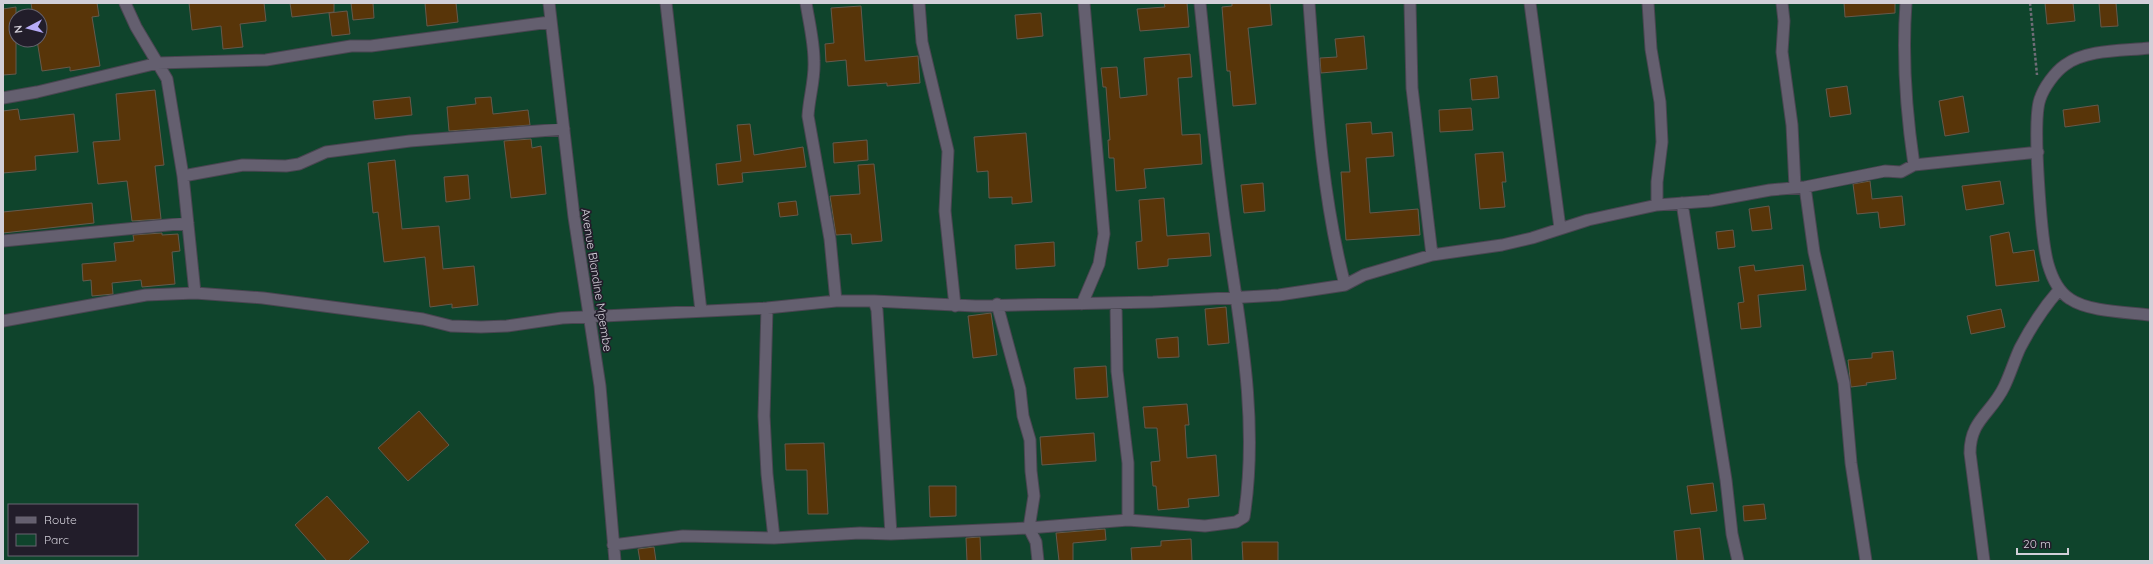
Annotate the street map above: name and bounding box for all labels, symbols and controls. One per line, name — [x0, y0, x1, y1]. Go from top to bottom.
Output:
north arrow — [8, 8, 48, 48]
text: N — [11, 24, 26, 34]
street label: Avenue Blandine Mpembe — [578, 207, 616, 353]
legend — [8, 504, 138, 556]
text: Route — [44, 512, 77, 527]
scale bar — [2017, 530, 2068, 556]
text: Parc — [44, 532, 69, 547]
text: 20 m — [2023, 536, 2051, 551]

